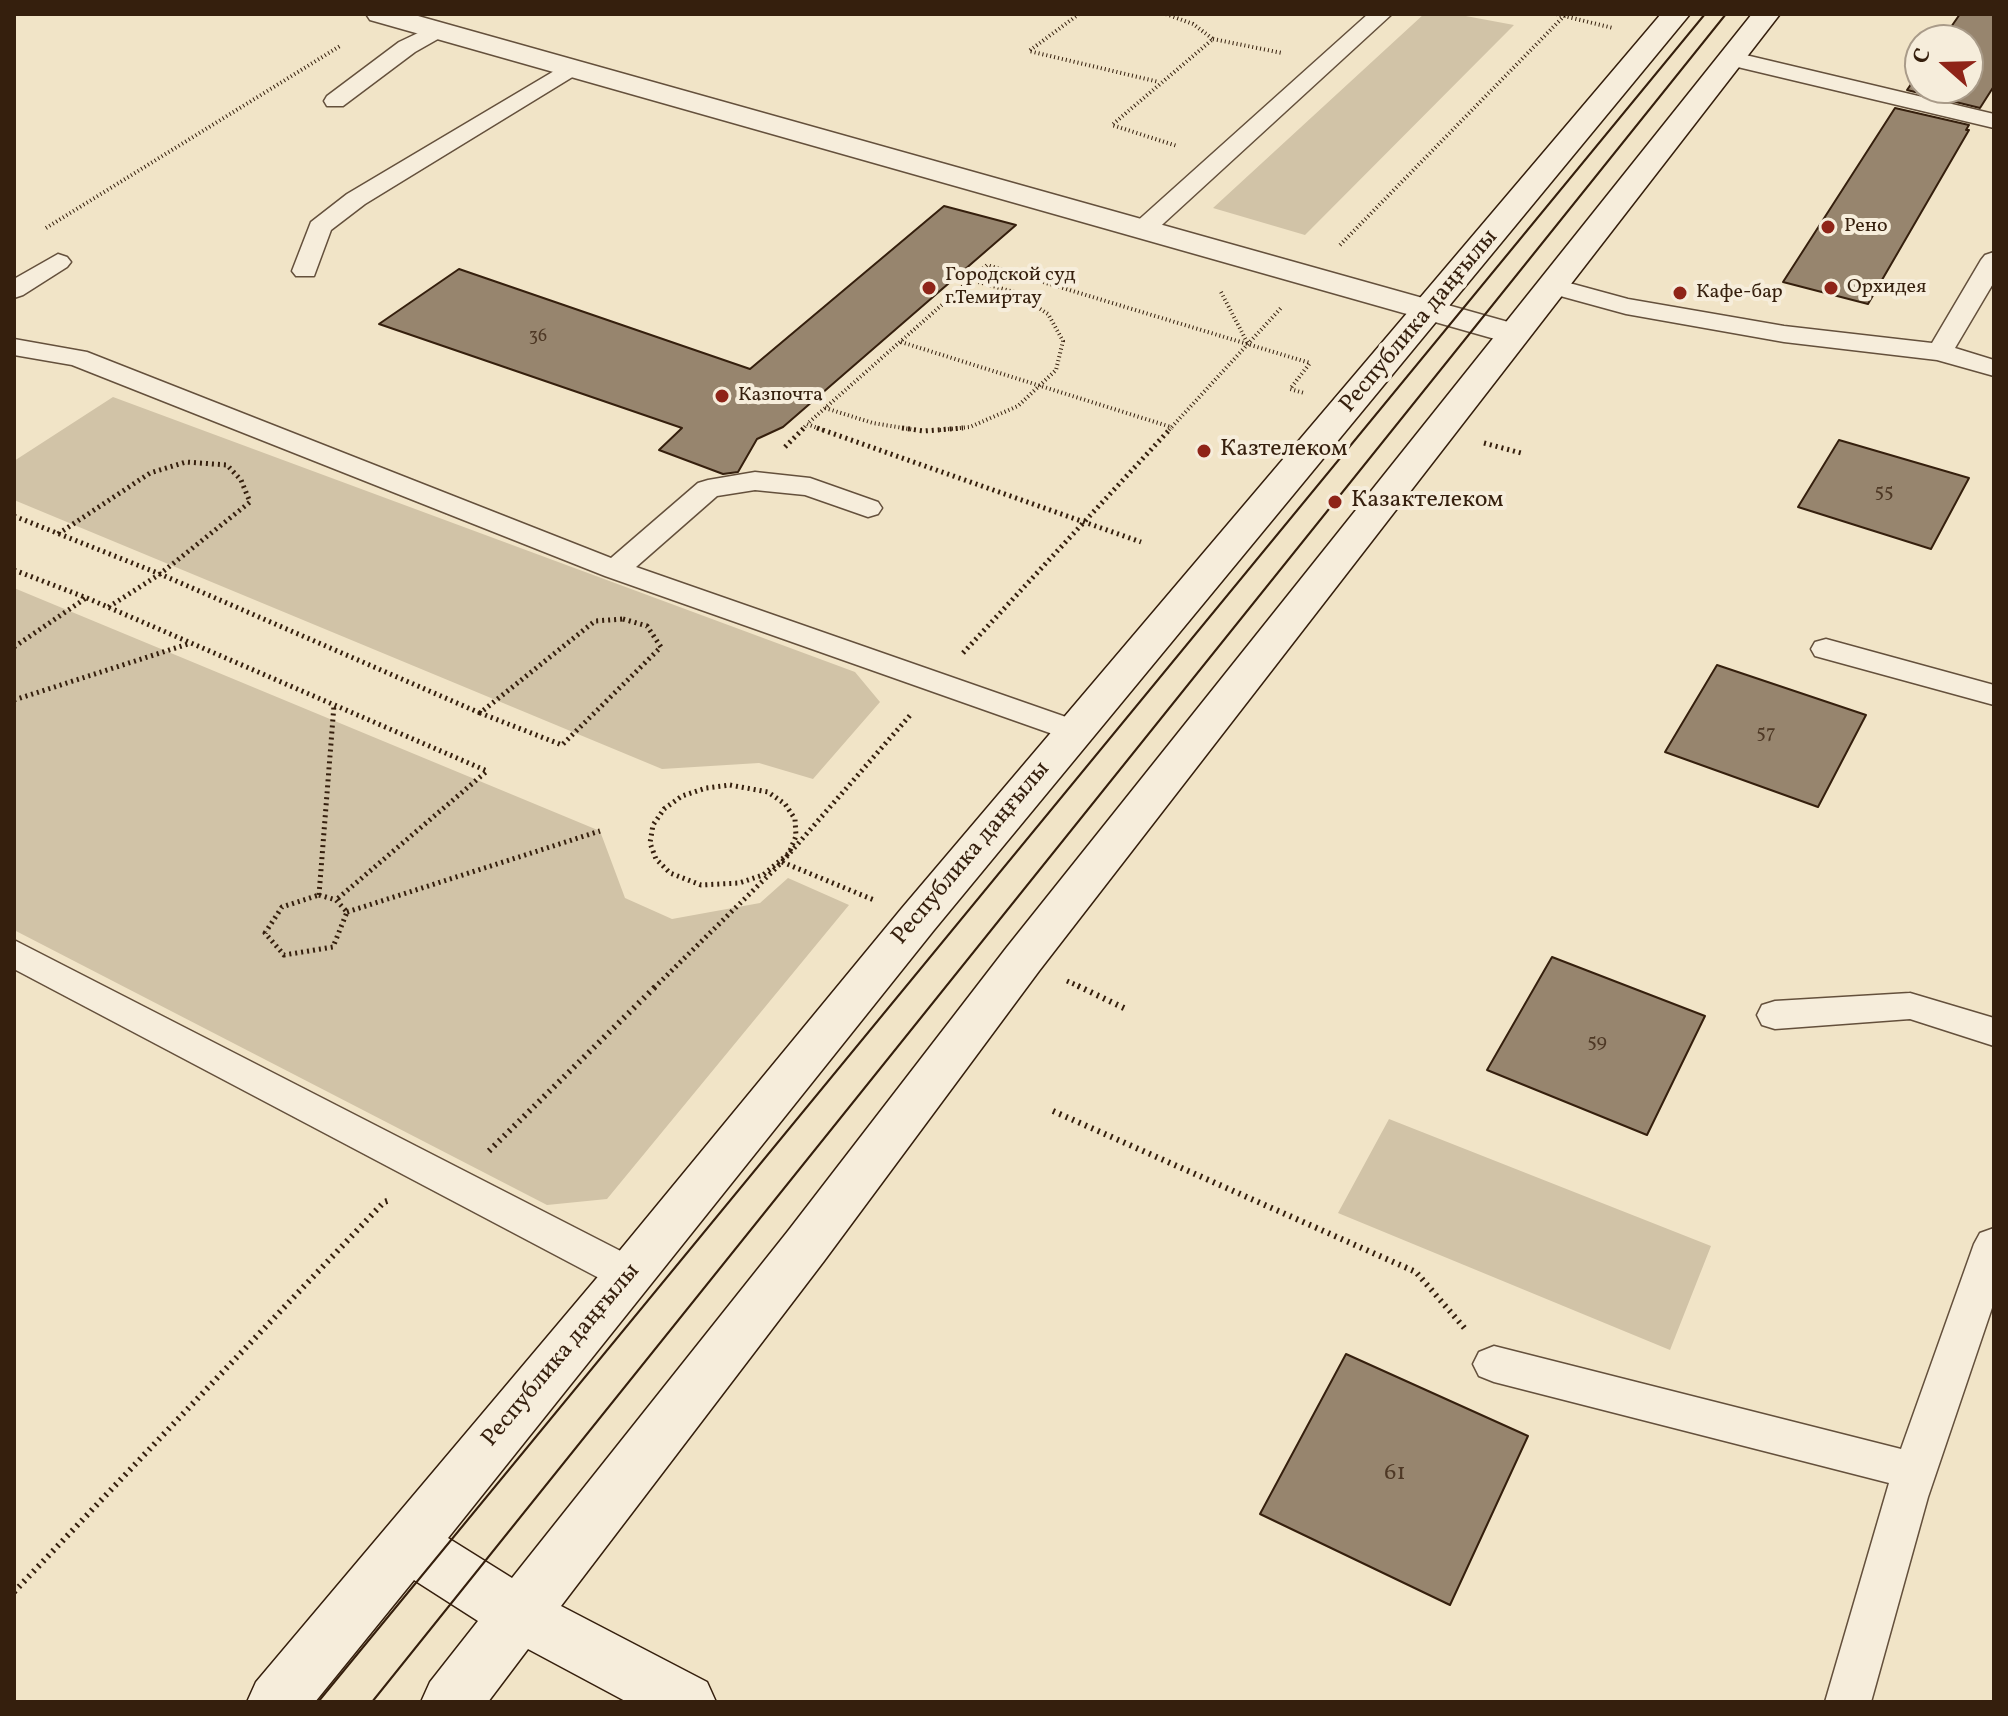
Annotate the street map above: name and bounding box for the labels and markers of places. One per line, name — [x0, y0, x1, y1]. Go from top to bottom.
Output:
place label: Рено — [1844, 215, 1888, 239]
marker: Рено — [1819, 218, 1837, 236]
place label: Городской суд г.Темиртау — [945, 264, 1075, 311]
place label: Орхидея — [1847, 276, 1926, 300]
marker: Городской суд г.Темиртау — [920, 279, 938, 297]
marker: Орхидея — [1822, 279, 1840, 297]
place label: Кафе-бар — [1696, 281, 1783, 305]
marker: Кафе-бар — [1671, 284, 1689, 302]
place label: Казпочта — [738, 384, 823, 408]
marker: Казпочта — [713, 387, 731, 405]
place label: Казтелеком — [1220, 437, 1347, 465]
marker: Казтелеком — [1195, 442, 1213, 460]
place label: Казактелеком — [1351, 488, 1504, 516]
marker: Казактелеком — [1326, 493, 1344, 511]

